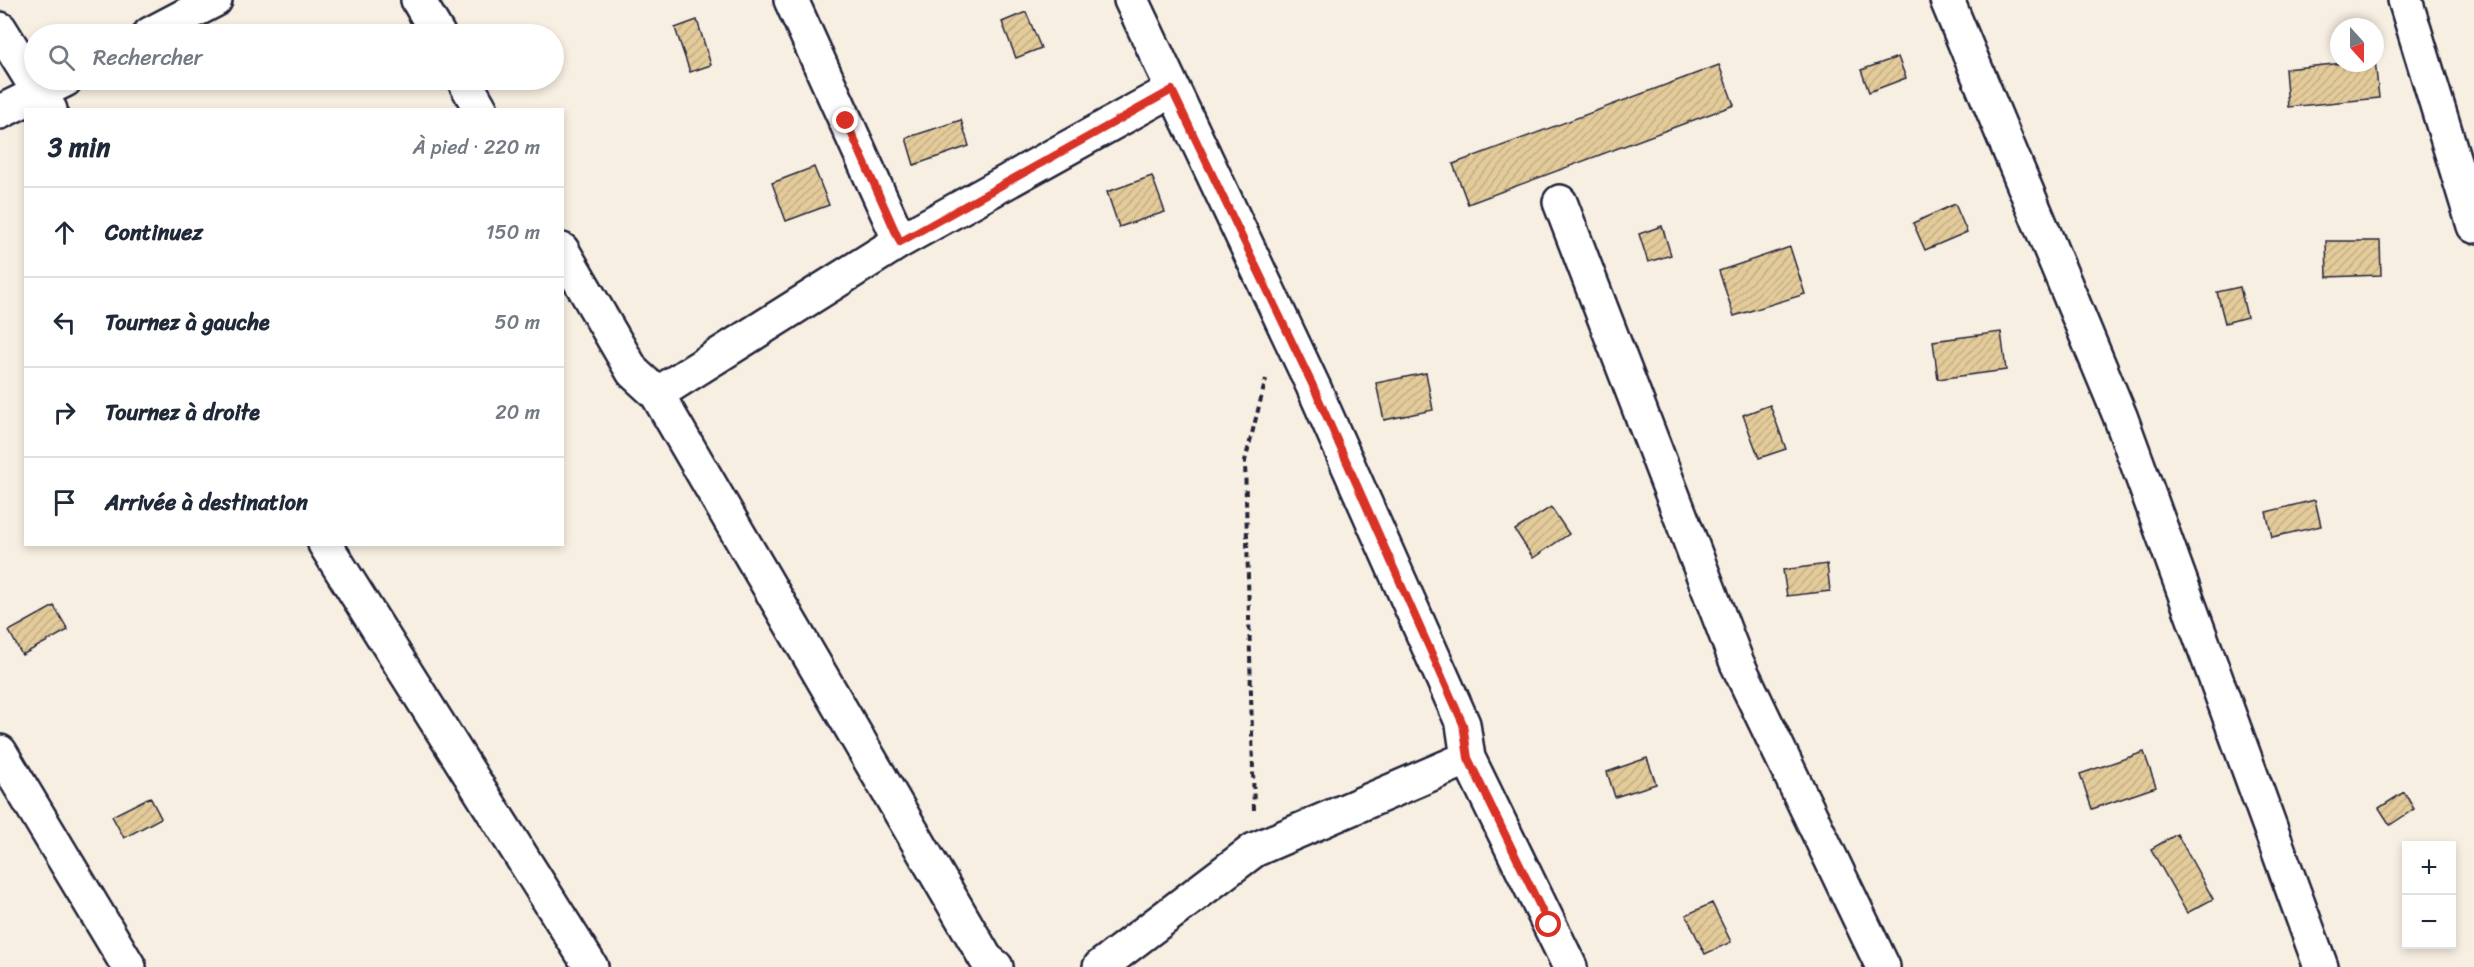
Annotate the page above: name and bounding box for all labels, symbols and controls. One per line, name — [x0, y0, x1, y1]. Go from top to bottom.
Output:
north arrow — [2330, 18, 2384, 72]
search box — [24, 24, 564, 90]
text: Rechercher — [93, 38, 203, 77]
icon: search — [45, 41, 78, 74]
route end — [832, 107, 858, 133]
text: 3 min — [48, 124, 110, 170]
text: À pied · 220 m — [413, 130, 540, 165]
text: Continuez — [105, 213, 203, 252]
text: 150 m — [486, 215, 540, 250]
icon: ahead — [48, 216, 81, 249]
text: Tournez à gauche — [105, 303, 270, 342]
text: 50 m — [495, 305, 540, 340]
icon: left — [48, 306, 81, 339]
text: Tournez à droite — [105, 393, 260, 432]
text: 20 m — [495, 395, 540, 430]
icon: right — [48, 396, 81, 429]
text: Arrivée à destination — [105, 483, 308, 522]
icon: arrive — [48, 486, 81, 519]
map controls — [2402, 841, 2456, 949]
button: + — [2402, 841, 2456, 895]
button: − — [2402, 895, 2456, 949]
route start — [1535, 911, 1561, 937]

